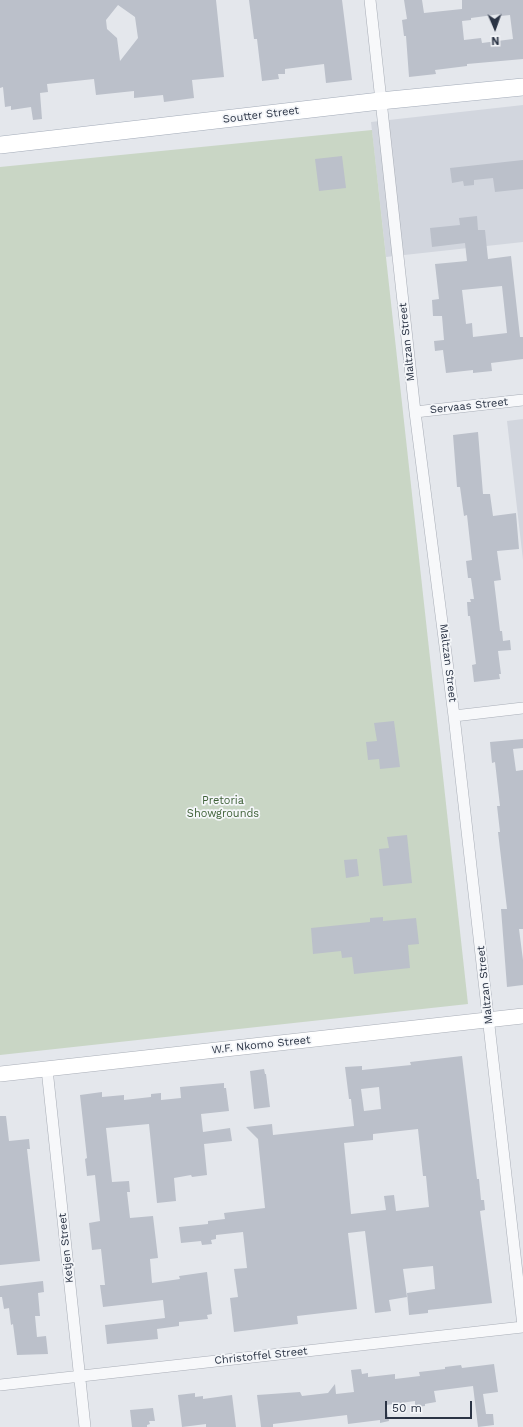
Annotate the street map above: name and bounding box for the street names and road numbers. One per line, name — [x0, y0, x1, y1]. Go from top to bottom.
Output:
street label: Soutter Street — [222, 104, 300, 126]
street label: Maltzan Street — [396, 302, 418, 382]
street label: Servaas Street — [429, 395, 509, 417]
street label: Maltzan Street — [437, 623, 459, 703]
street label: Maltzan Street — [474, 945, 496, 1025]
street label: W.F. Nkomo Street — [211, 1033, 311, 1057]
street label: Ketjen Street — [56, 1212, 76, 1284]
street label: Christoffel Street — [214, 1345, 308, 1367]

